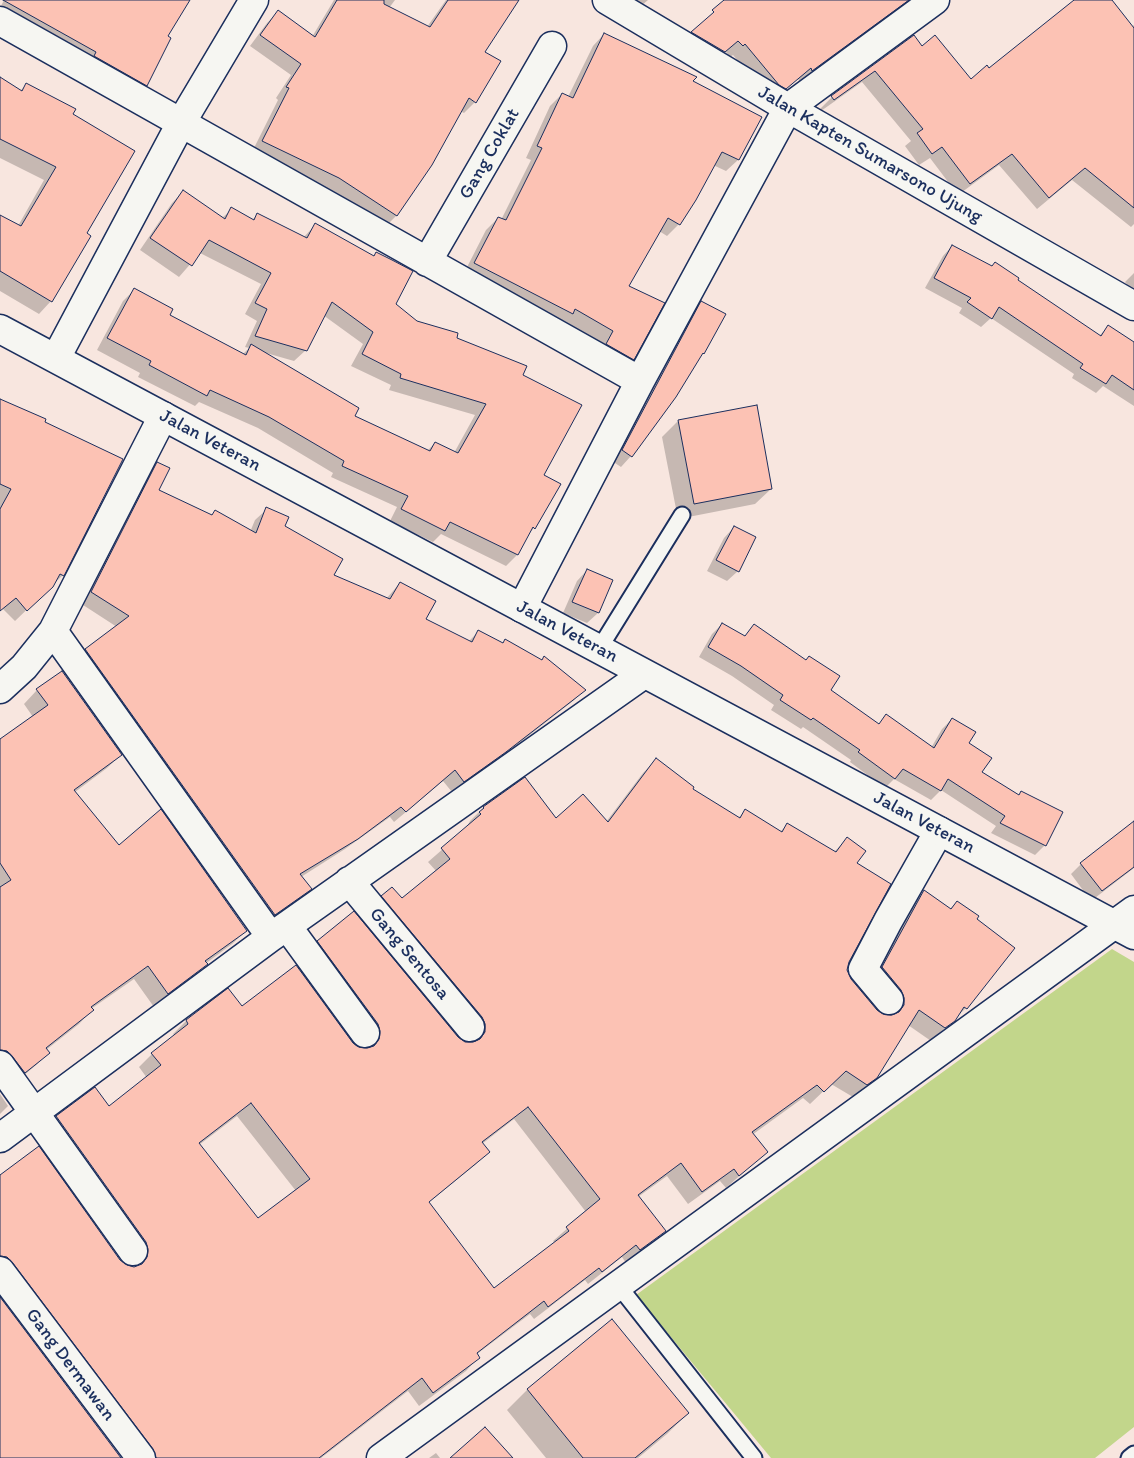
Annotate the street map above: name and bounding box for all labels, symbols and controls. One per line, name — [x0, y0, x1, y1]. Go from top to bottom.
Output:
street label: Jalan Kapten Sumarsono Ujung — [754, 81, 986, 229]
street label: Gang Coklat — [455, 104, 525, 204]
street label: Jalan Veteran — [155, 405, 265, 477]
street label: Jalan Veteran — [512, 596, 622, 668]
street label: Jalan Veteran — [869, 787, 979, 859]
street label: Gang Sentosa — [364, 903, 454, 1005]
street label: Gang Dermawan — [20, 1304, 120, 1426]

